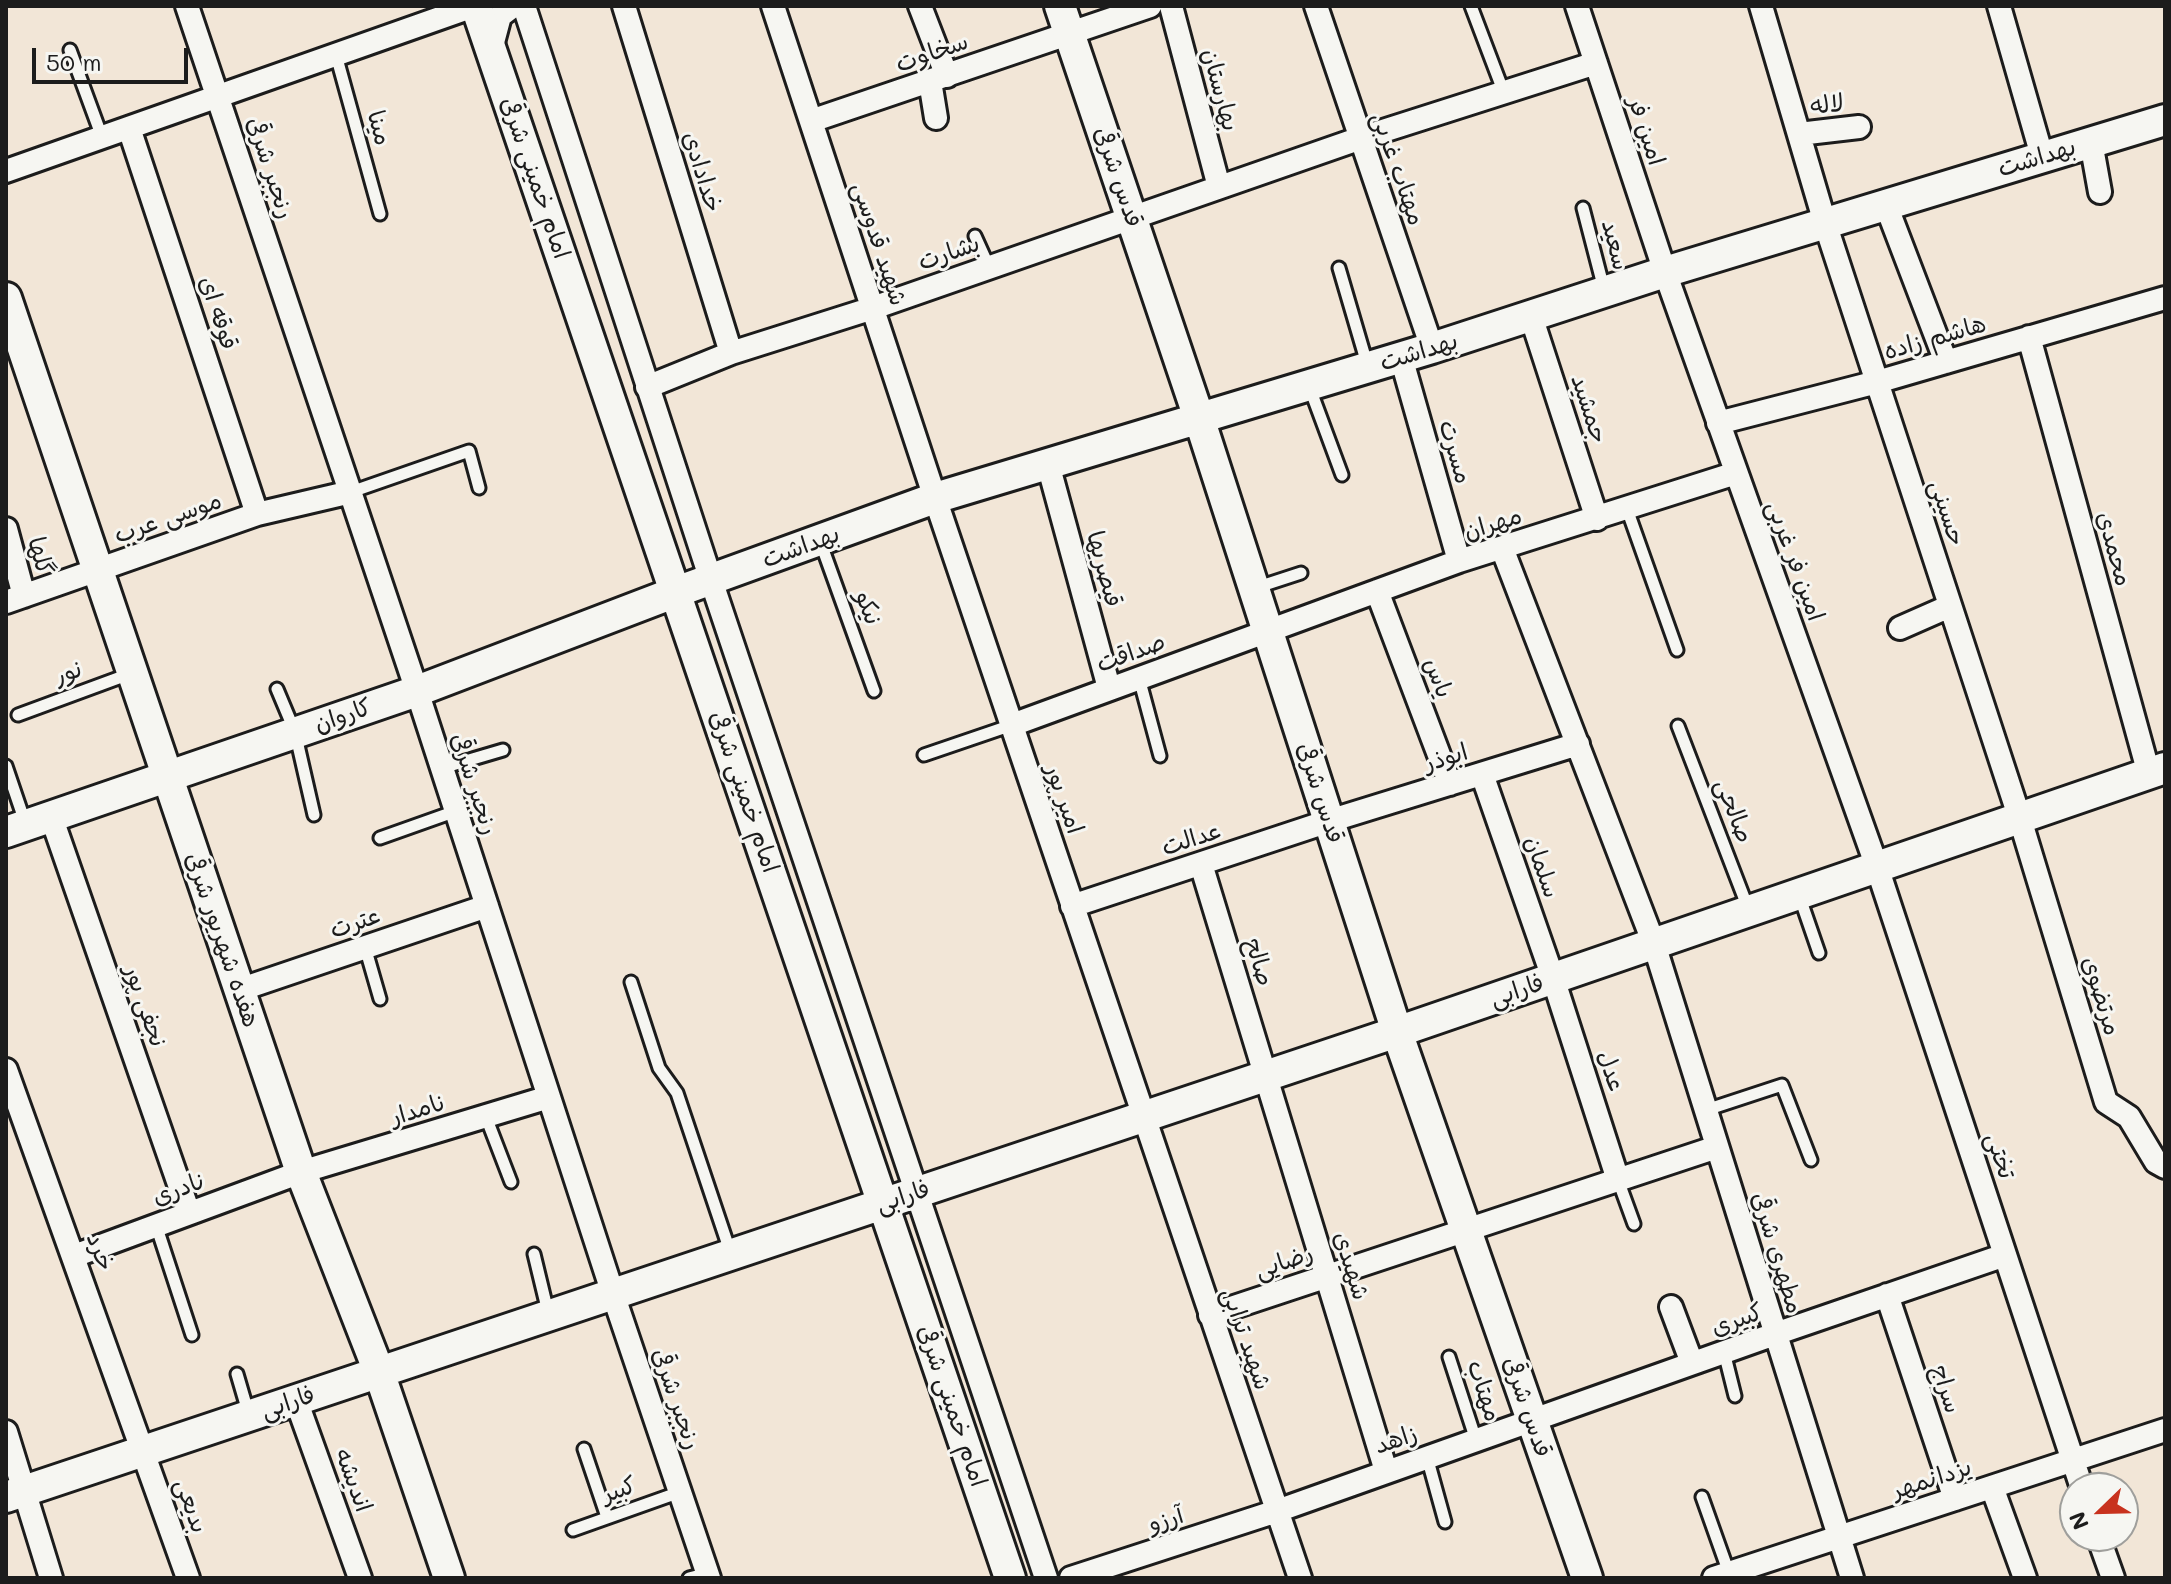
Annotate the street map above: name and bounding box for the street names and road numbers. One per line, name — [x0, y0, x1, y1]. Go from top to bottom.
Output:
street label: سخاوت — [892, 27, 972, 79]
street label: بهارستان — [1195, 46, 1245, 134]
street label: لاله — [1809, 89, 1845, 121]
street label: امام خمینی شرقی — [494, 93, 576, 263]
street label: امین فر — [1621, 93, 1671, 169]
street label: مینا — [361, 107, 397, 149]
street label: مهتاب غربی — [1365, 109, 1431, 229]
street label: رنجبر شرقی — [240, 114, 300, 222]
street label: قدس شرقی — [1087, 123, 1149, 231]
street label: خدادادی — [676, 128, 728, 216]
street label: بهداشت — [1994, 133, 2080, 183]
street label: شهید قدوسی — [846, 179, 912, 309]
street label: سعید — [1595, 217, 1635, 273]
street label: بشارت — [914, 229, 984, 277]
street label: قوقه ای — [193, 273, 243, 353]
street label: هاشم زاده — [1880, 310, 1990, 366]
street label: بهداشت — [1376, 327, 1462, 377]
street label: جمشید — [1564, 371, 1614, 447]
street label: مسرت — [1432, 417, 1478, 487]
street label: حسینی — [1923, 477, 1971, 549]
street label: موسی عرب — [110, 486, 226, 550]
street label: امین فر غربی — [1760, 497, 1830, 625]
street label: مهران — [1461, 502, 1525, 546]
street label: محمدی — [2090, 509, 2138, 589]
street label: بهداشت — [758, 520, 844, 574]
street label: قیصریها — [1080, 528, 1128, 610]
street label: گلها — [21, 534, 59, 578]
street label: نیکو — [849, 587, 887, 629]
street label: صداقت — [1093, 627, 1169, 679]
street label: یاس — [1417, 654, 1459, 702]
street label: نور — [50, 655, 86, 691]
street label: کاروان — [311, 693, 375, 739]
street label: امام خمینی شرقی — [703, 707, 785, 877]
street label: رنجبر شرقی — [444, 730, 504, 838]
street label: ابوذر — [1421, 738, 1471, 778]
street label: قدس شرقی — [1290, 739, 1350, 847]
street label: امیر پور — [1039, 760, 1089, 838]
street label: صالحی — [1709, 775, 1759, 847]
street label: عدالت — [1158, 816, 1226, 862]
street label: سلمان — [1518, 832, 1566, 902]
street label: هفده شهریور شرقی — [179, 849, 265, 1031]
street label: عترت — [326, 901, 384, 945]
street label: صالح — [1238, 935, 1280, 989]
street label: مرتضوی — [2075, 953, 2127, 1039]
street label: نجفی پور — [118, 961, 172, 1051]
street label: فارابی — [1486, 968, 1548, 1014]
street label: عدل — [1591, 1047, 1631, 1095]
street label: نامدار — [387, 1088, 449, 1132]
street label: تختی — [1979, 1129, 2021, 1183]
street label: نادری — [148, 1166, 210, 1212]
street label: فارابی — [872, 1174, 934, 1220]
street label: مطهری شرقی — [1745, 1189, 1809, 1317]
street label: شهیدی — [1327, 1228, 1375, 1304]
street label: خرد — [80, 1229, 120, 1275]
street label: رضایی — [1251, 1239, 1317, 1285]
street label: شهید ترابی — [1215, 1284, 1277, 1394]
street label: کبیری — [1707, 1297, 1767, 1343]
street label: امام خمینی شرقی — [911, 1321, 993, 1491]
street label: رنجبر شرقی — [645, 1345, 707, 1453]
street label: قدس شرقی — [1496, 1353, 1558, 1461]
street label: مهتاب — [1461, 1357, 1507, 1425]
street label: سراج — [1925, 1361, 1967, 1417]
street label: فارابی — [257, 1380, 319, 1426]
street label: زاهد — [1371, 1419, 1421, 1461]
street label: اندیشه — [328, 1444, 378, 1516]
street label: یزدانمهر — [1889, 1453, 1975, 1505]
street label: کبیر — [598, 1471, 640, 1509]
street label: بدیعی — [168, 1475, 214, 1537]
street label: آرزو — [1145, 1501, 1187, 1539]

